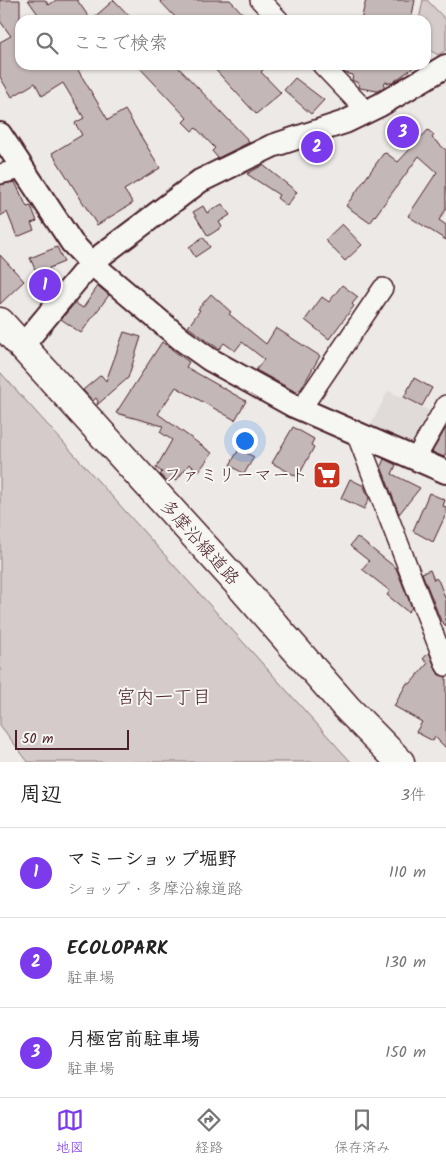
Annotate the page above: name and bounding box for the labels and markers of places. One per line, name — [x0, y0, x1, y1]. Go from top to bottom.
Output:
pin: 3 — [387, 113, 419, 151]
pin: 2 — [301, 128, 333, 166]
pin: 1 — [29, 266, 61, 304]
supermarket icon: ファミリーマート — [312, 460, 342, 490]
place label: ファミリーマート — [164, 462, 308, 491]

